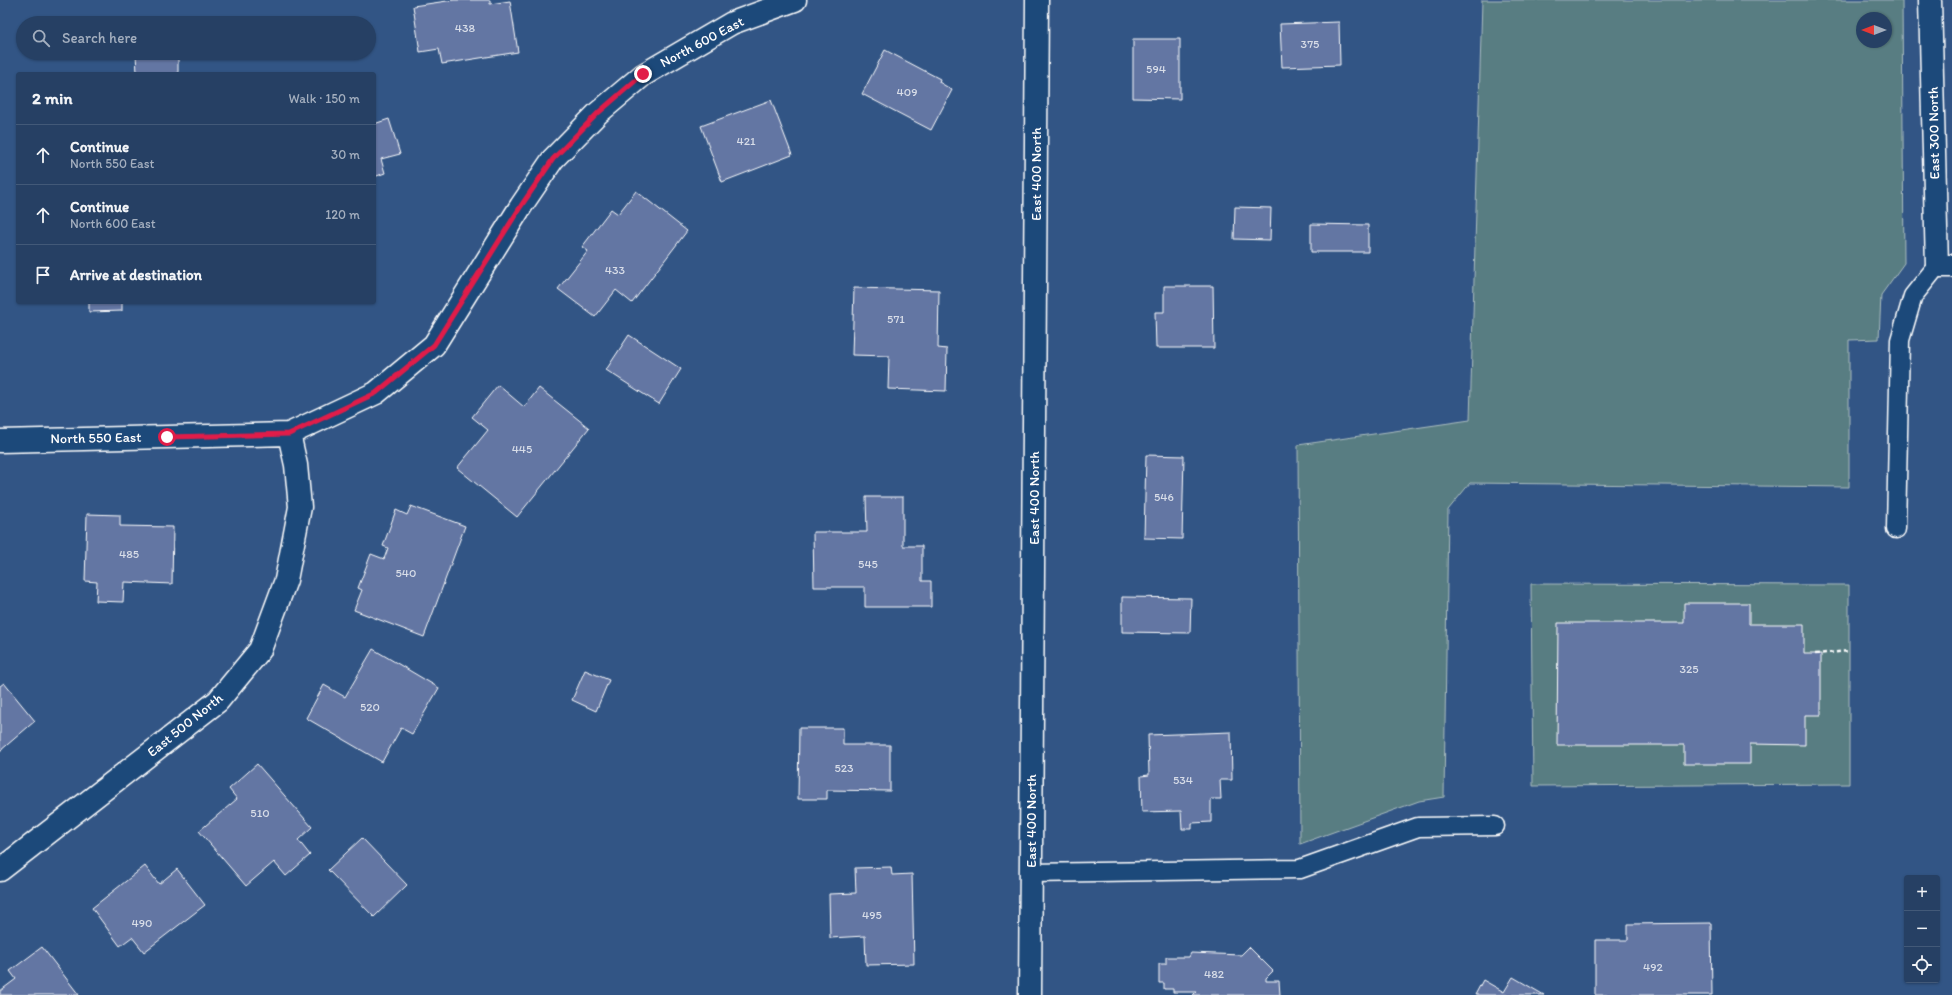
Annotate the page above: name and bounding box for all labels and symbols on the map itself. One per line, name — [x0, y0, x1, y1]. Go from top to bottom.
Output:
north arrow — [1856, 12, 1892, 48]
street label: North 600 East — [657, 13, 747, 71]
house number: 438 — [455, 21, 476, 35]
house number: 375 — [1301, 37, 1319, 51]
house number: 594 — [1146, 62, 1166, 76]
route end — [634, 65, 652, 83]
house number: 409 — [897, 85, 917, 99]
street label: East 300 North — [1925, 86, 1943, 179]
street label: East 400 North — [1028, 127, 1045, 221]
house number: 421 — [736, 134, 756, 148]
house number: 433 — [605, 263, 626, 277]
house number: 571 — [887, 312, 905, 326]
route start — [158, 428, 176, 446]
street label: North 550 East — [50, 429, 142, 447]
house number: 445 — [512, 442, 532, 456]
street label: East 400 North — [1026, 451, 1043, 545]
house number: 546 — [1154, 490, 1174, 504]
house number: 485 — [119, 547, 139, 561]
house number: 545 — [858, 557, 878, 571]
house number: 540 — [396, 566, 416, 580]
house number: 325 — [1679, 662, 1699, 676]
street label: East 500 North — [144, 689, 227, 761]
house number: 520 — [360, 700, 380, 714]
house number: 523 — [834, 761, 854, 775]
house number: 534 — [1173, 773, 1193, 787]
street label: East 400 North — [1023, 774, 1040, 868]
house number: 510 — [250, 806, 270, 820]
house number: 495 — [862, 908, 882, 922]
house number: 490 — [132, 916, 152, 930]
house number: 492 — [1643, 960, 1664, 974]
house number: 482 — [1204, 967, 1225, 981]

